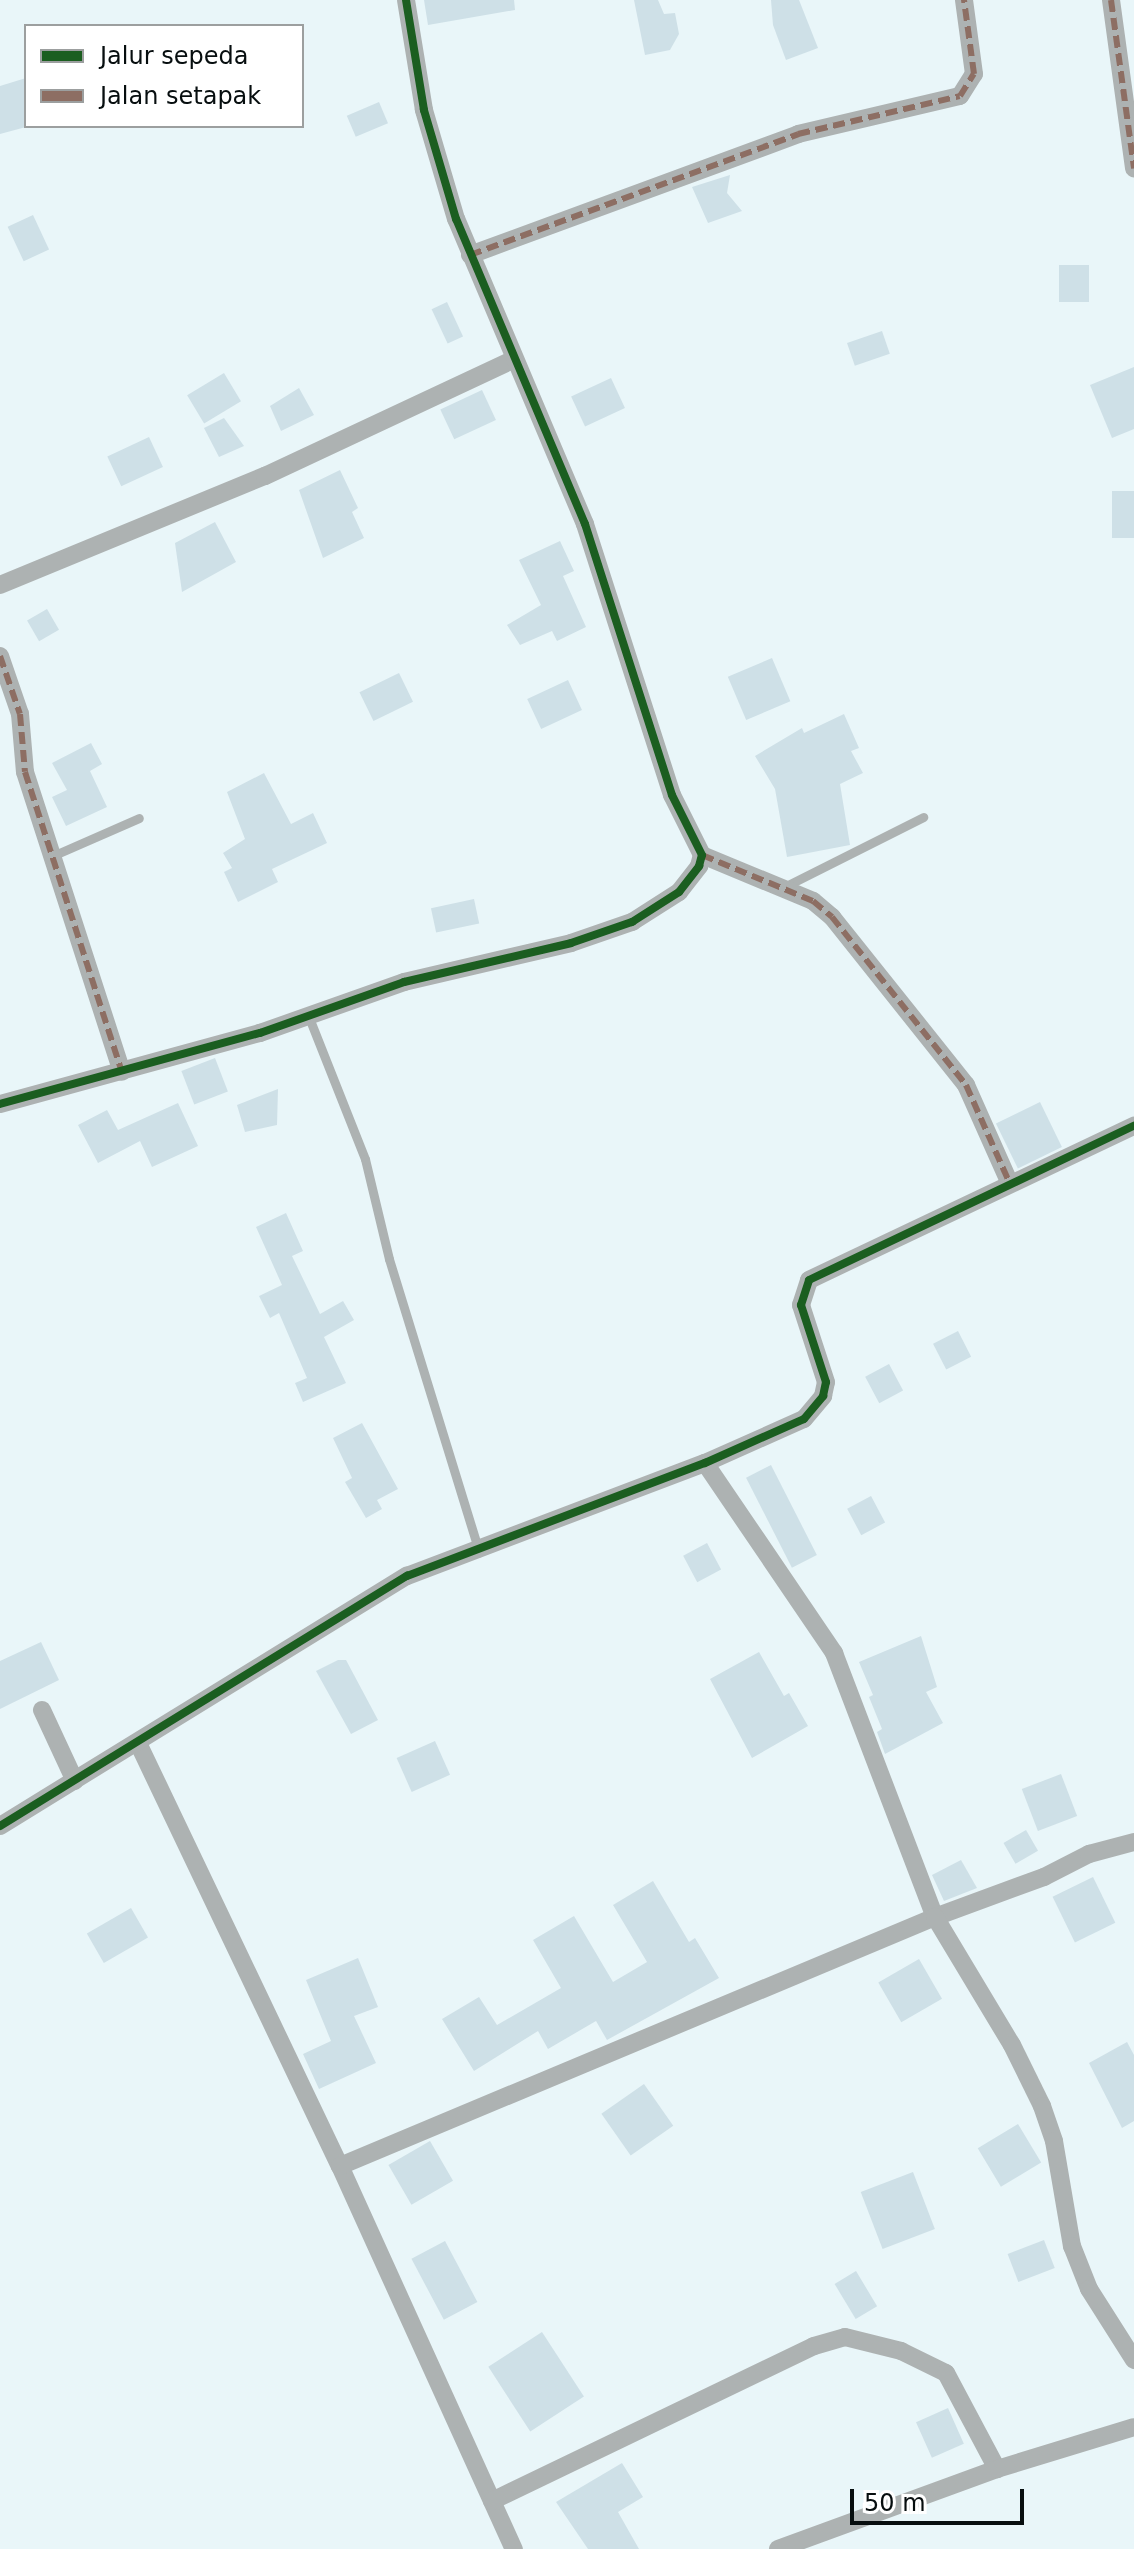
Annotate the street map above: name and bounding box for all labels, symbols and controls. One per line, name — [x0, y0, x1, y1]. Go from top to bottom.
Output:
legend — [24, 24, 304, 128]
text: Jalur sepeda — [100, 42, 248, 70]
text: Jalan setapak — [100, 82, 261, 110]
scale bar — [854, 2473, 1028, 2523]
text: 50 m — [864, 2489, 926, 2517]

